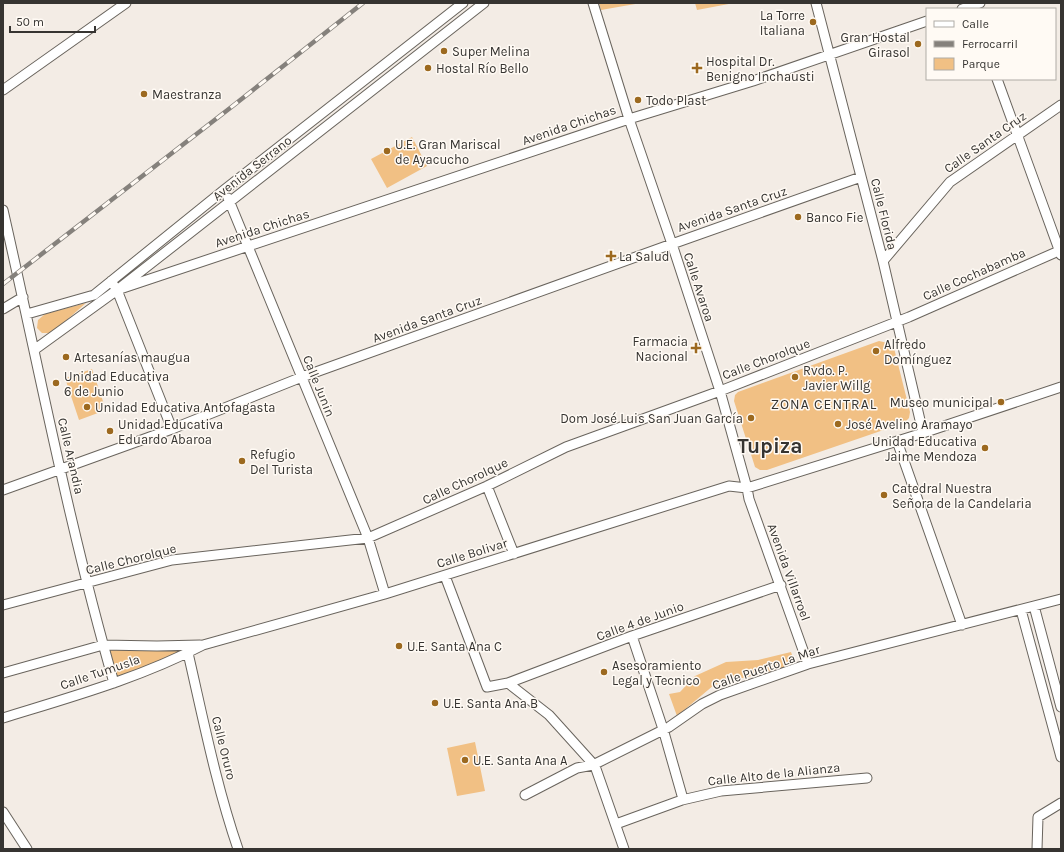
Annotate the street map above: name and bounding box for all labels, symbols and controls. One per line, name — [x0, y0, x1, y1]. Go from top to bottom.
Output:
scale bar — [10, 8, 95, 34]
place label: La Torre Italiana — [760, 8, 805, 38]
legend — [926, 8, 1056, 80]
text: 50 m — [16, 15, 44, 29]
marker: La Torre Italiana — [808, 17, 818, 27]
text: Calle — [962, 17, 989, 31]
place label: Gran Hostal Girasol — [841, 30, 910, 60]
text: Ferrocarril — [962, 37, 1018, 51]
marker: Gran Hostal Girasol — [913, 39, 923, 49]
place label: Super Melina — [452, 44, 530, 59]
marker: Super Melina — [439, 46, 449, 56]
place label: Hospital Dr. Benigno Inchausti — [706, 54, 815, 84]
text: Parque — [962, 57, 1000, 71]
place label: Hostal Río Bello — [436, 61, 529, 76]
marker: Hospital Dr. Benigno Inchausti — [691, 62, 703, 74]
marker: Hostal Río Bello — [423, 63, 433, 73]
place label: Maestranza — [152, 87, 222, 102]
marker: Maestranza — [139, 89, 149, 99]
place label: Todo Plast — [646, 93, 706, 108]
marker: Todo Plast — [633, 95, 643, 105]
street label: Avenida Chichas — [520, 102, 618, 148]
street label: Calle Santa Cruz — [941, 108, 1029, 176]
street label: Avenida Serrano — [210, 133, 294, 203]
place label: U.E. Gran Mariscal de Ayacucho — [395, 137, 501, 167]
marker: U.E. Gran Mariscal de Ayacucho — [382, 146, 392, 156]
street label: Calle Florida — [868, 177, 900, 251]
street label: Avenida Santa Cruz — [675, 183, 789, 235]
street label: Avenida Chichas — [213, 206, 311, 250]
place label: Banco Fie — [806, 210, 864, 225]
marker: Banco Fie — [793, 212, 803, 222]
street label: Calle Cochabamba — [920, 245, 1028, 303]
place label: La Salud — [619, 249, 670, 264]
street label: Calle Avaroa — [681, 250, 717, 324]
marker: La Salud — [606, 251, 616, 261]
street label: Avenida Santa Cruz — [371, 292, 483, 346]
place label: Farmacia Nacional — [633, 334, 688, 364]
street label: Calle Chorolque — [720, 335, 813, 384]
place label: Alfredo Domínguez — [884, 337, 952, 367]
marker: Farmacia Nacional — [691, 343, 701, 353]
marker: Alfredo Domínguez — [871, 346, 881, 356]
place label: Artesanías maugua — [74, 350, 190, 365]
marker: Artesanías maugua — [61, 352, 71, 362]
street label: Calle Junin — [300, 353, 338, 419]
place label: Rvdo. P. Javier Willg — [803, 363, 871, 393]
place label: Unidad Educativa 6 de Junio — [64, 369, 169, 399]
marker: Rvdo. P. Javier Willg — [790, 372, 800, 382]
marker: Unidad Educativa 6 de Junio — [51, 378, 61, 388]
place label: Museo municipal — [890, 395, 993, 410]
district label: ZONA CENTRAL — [771, 396, 877, 413]
marker: Museo municipal — [996, 397, 1006, 407]
place label: Unidad Educativa Antofagasta — [95, 400, 275, 415]
marker: Unidad Educativa Antofagasta — [82, 402, 92, 412]
place label: Dom José Luis San Juan García — [560, 411, 743, 426]
marker: Dom José Luis San Juan García — [746, 413, 756, 423]
street label: Calle Arandia — [55, 416, 87, 496]
place label: Unidad Educativa Eduardo Abaroa — [118, 417, 223, 447]
place label: José Avelino Aramayo — [846, 417, 973, 432]
marker: José Avelino Aramayo — [833, 419, 843, 429]
marker: Unidad Educativa Eduardo Abaroa — [105, 426, 115, 436]
district label: Tupiza — [738, 434, 802, 458]
place label: Unidad Educativa Jaime Mendoza — [872, 434, 977, 464]
marker: Unidad Educativa Jaime Mendoza — [980, 443, 990, 453]
place label: Refugio Del Turista — [250, 447, 313, 477]
street label: Calle Chorolque — [420, 454, 511, 508]
marker: Refugio Del Turista — [237, 456, 247, 466]
place label: Catedral Nuestra Señora de la Candelaria — [892, 481, 1032, 511]
marker: Catedral Nuestra Señora de la Candelaria — [879, 490, 889, 500]
street label: Avenida Villarroel — [764, 521, 814, 623]
street label: Calle Bolivar — [435, 535, 510, 571]
street label: Calle Chorolque — [84, 540, 178, 578]
street label: Calle 4 de Junio — [594, 598, 686, 644]
place label: U.E. Santa Ana C — [407, 639, 502, 654]
marker: U.E. Santa Ana C — [394, 641, 404, 651]
street label: Calle Puerto La Mar — [710, 641, 822, 692]
street label: Calle Tumusla — [58, 651, 142, 693]
place label: Asesoramiento Legal y Tecnico — [612, 658, 701, 688]
marker: Asesoramiento Legal y Tecnico — [599, 667, 609, 677]
place label: U.E. Santa Ana B — [443, 696, 538, 711]
marker: U.E. Santa Ana B — [430, 698, 440, 708]
street label: Calle Oruro — [209, 715, 239, 781]
place label: U.E. Santa Ana A — [473, 753, 568, 768]
marker: U.E. Santa Ana A — [460, 755, 470, 765]
street label: Calle Alto de la Alianza — [707, 760, 841, 788]

